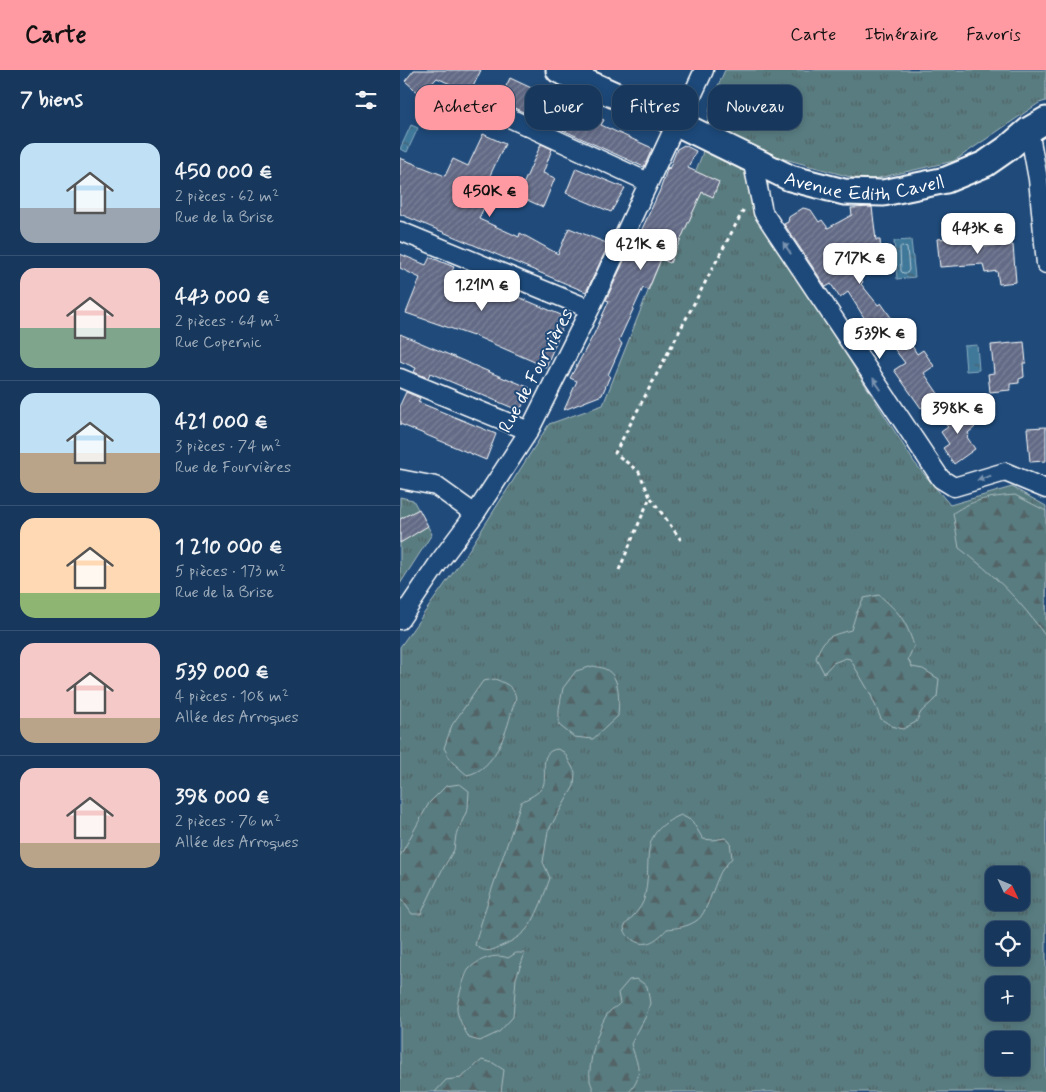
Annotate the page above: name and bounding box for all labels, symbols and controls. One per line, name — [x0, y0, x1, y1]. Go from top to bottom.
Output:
text: Carte — [25, 20, 87, 51]
text: Carte — [790, 23, 836, 47]
text: Itinéraire — [864, 23, 938, 47]
text: Favoris — [966, 23, 1021, 47]
chip: Acheter — [415, 85, 515, 130]
chip: Louer — [525, 85, 602, 130]
chip: Filtres — [612, 85, 698, 130]
chip: Nouveau — [708, 85, 802, 130]
text: 7 biens — [20, 86, 83, 114]
icon: filters — [352, 86, 380, 114]
text: 450 000 € — [175, 158, 273, 186]
icon: home — [60, 163, 120, 223]
street label: Avenue Edith Cavell — [782, 166, 947, 207]
pin: 450K € — [449, 176, 531, 218]
text: 450K € — [463, 181, 517, 202]
text: 2 pièces · 62 m² — [175, 186, 279, 207]
text: Rue de la Brise — [175, 207, 274, 228]
pin: 443K € — [937, 212, 1019, 255]
text: 443K € — [952, 218, 1004, 239]
pin: 421K € — [600, 228, 682, 271]
text: 421K € — [616, 234, 666, 255]
one-way arrow — [782, 241, 792, 255]
pin: 717K € — [819, 242, 901, 285]
text: 717K € — [834, 248, 886, 269]
pin: 1.21M € — [436, 270, 528, 312]
text: 1.21M € — [455, 275, 509, 296]
text: 443 000 € — [175, 283, 270, 311]
icon: home — [60, 288, 120, 348]
street label: Rue de Fourvières — [493, 304, 580, 437]
text: 2 pièces · 64 m² — [175, 311, 280, 332]
pin: 539K € — [839, 318, 921, 360]
text: 539K € — [855, 323, 905, 344]
text: Rue Copernic — [175, 332, 262, 353]
one-way arrow — [872, 377, 881, 390]
pin: 398K € — [917, 392, 999, 435]
text: 398K € — [932, 398, 984, 419]
text: 421 000 € — [175, 408, 268, 436]
icon: home — [60, 413, 120, 473]
text: 3 pièces · 74 m² — [175, 436, 281, 457]
text: Rue de Fourvières — [175, 457, 291, 478]
one-way arrow — [977, 475, 992, 483]
text: 1 210 000 € — [175, 533, 283, 561]
icon: home — [60, 538, 120, 598]
text: 5 pièces · 173 m² — [175, 561, 286, 582]
text: Rue de la Brise — [175, 582, 274, 603]
text: 539 000 € — [175, 658, 269, 686]
icon: home — [60, 663, 120, 723]
text: 4 pièces · 108 m² — [175, 686, 289, 707]
text: Allée des Arroques — [175, 707, 299, 728]
text: 398 000 € — [175, 783, 270, 811]
icon: home — [60, 788, 120, 848]
text: 2 pièces · 76 m² — [175, 811, 281, 832]
text: Allée des Arroques — [175, 832, 299, 853]
north arrow — [985, 866, 1030, 911]
map controls — [985, 866, 1030, 1076]
button: locate — [985, 921, 1030, 966]
button: + — [985, 976, 1030, 1021]
button: − — [985, 1031, 1030, 1076]

